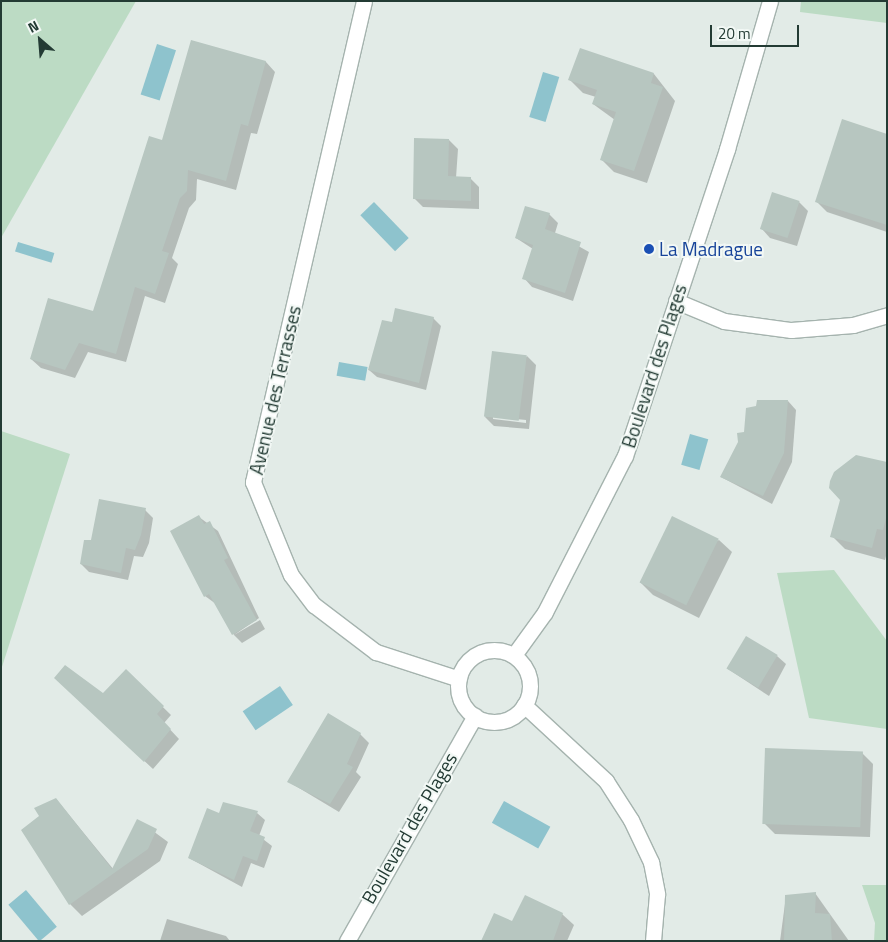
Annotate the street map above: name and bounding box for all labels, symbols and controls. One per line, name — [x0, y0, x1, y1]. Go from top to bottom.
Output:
north arrow — [15, 15, 65, 65]
text: N — [24, 15, 42, 38]
scale bar — [713, 15, 802, 47]
text: 20 m — [718, 22, 751, 45]
place label: La Madrague — [659, 238, 763, 260]
marker: La Madrague — [643, 243, 655, 255]
street label: Boulevard des Plages — [617, 281, 691, 451]
street label: Avenue des Terrasses — [244, 303, 306, 477]
street label: Boulevard des Plages — [356, 748, 462, 908]

